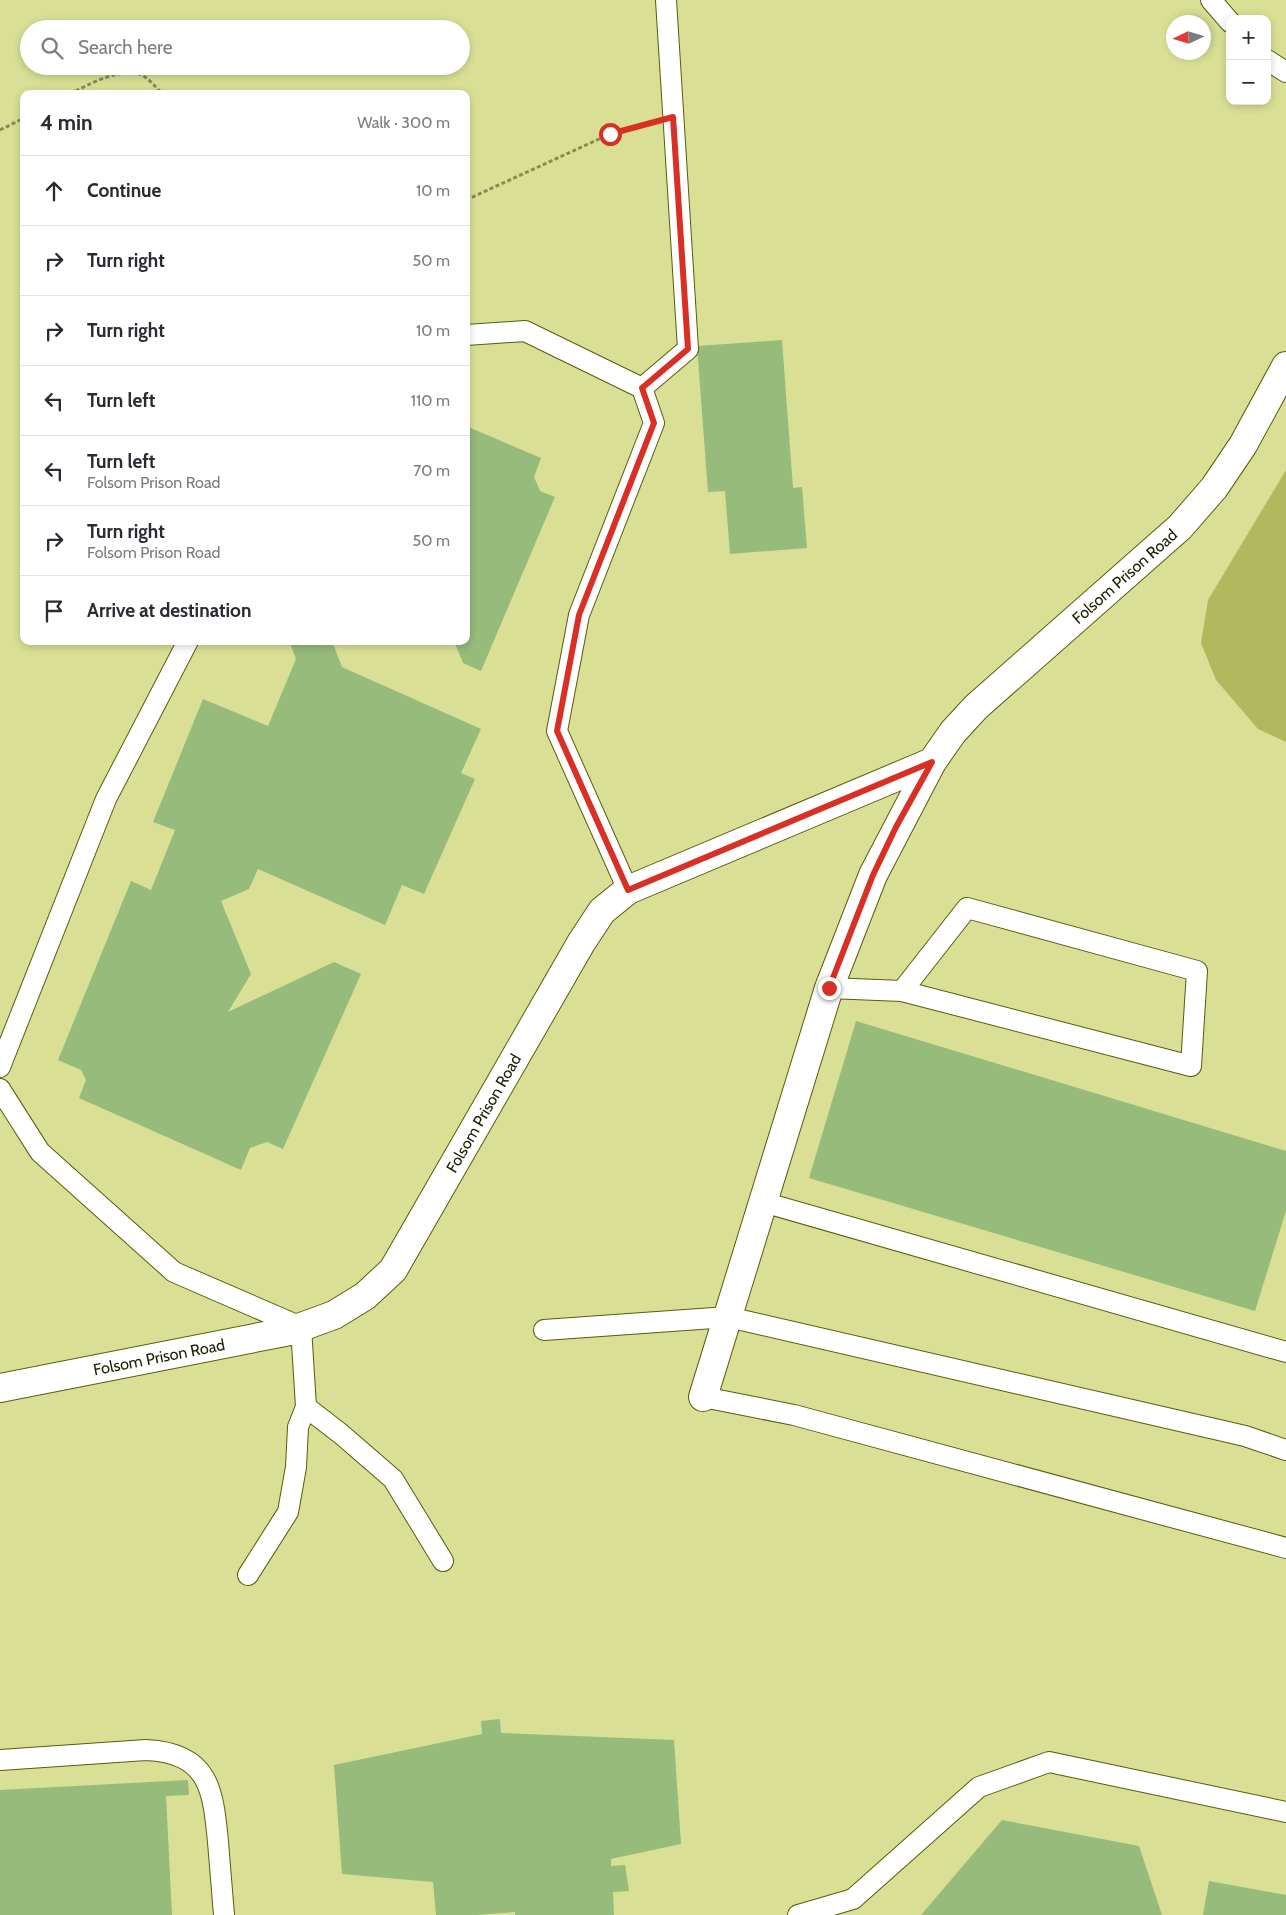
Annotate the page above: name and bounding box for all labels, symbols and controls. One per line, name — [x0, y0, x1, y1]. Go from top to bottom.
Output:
north arrow — [1166, 15, 1211, 60]
map controls — [1226, 15, 1271, 105]
button: + — [1226, 15, 1271, 60]
search box — [20, 20, 470, 75]
icon: search — [38, 34, 66, 62]
text: Search here — [78, 36, 172, 59]
button: − — [1226, 60, 1271, 105]
text: 4 min — [40, 110, 93, 135]
text: Walk · 300 m — [357, 113, 450, 132]
route start — [599, 123, 622, 146]
icon: ahead — [40, 177, 68, 205]
text: Continue — [87, 179, 161, 202]
text: 10 m — [416, 181, 450, 200]
icon: right — [40, 247, 68, 275]
text: Turn right — [87, 249, 165, 272]
text: 50 m — [413, 251, 450, 270]
icon: right — [40, 317, 68, 345]
text: Turn right — [87, 319, 165, 342]
text: 10 m — [416, 321, 450, 340]
icon: left — [40, 387, 68, 415]
text: Turn left — [87, 389, 155, 412]
text: 110 m — [411, 391, 450, 410]
text: Turn left — [87, 450, 155, 473]
icon: left — [40, 457, 68, 485]
text: 70 m — [413, 461, 450, 480]
text: Folsom Prison Road — [87, 473, 220, 492]
text: Turn right — [87, 520, 165, 543]
street label: Folsom Prison Road — [1068, 525, 1181, 627]
icon: right — [40, 527, 68, 555]
text: 50 m — [413, 531, 450, 550]
text: Folsom Prison Road — [87, 543, 220, 562]
icon: arrive — [40, 597, 68, 625]
text: Arrive at destination — [87, 599, 251, 622]
route end — [818, 977, 841, 1000]
street label: Folsom Prison Road — [442, 1050, 525, 1176]
street label: Folsom Prison Road — [92, 1335, 226, 1379]

